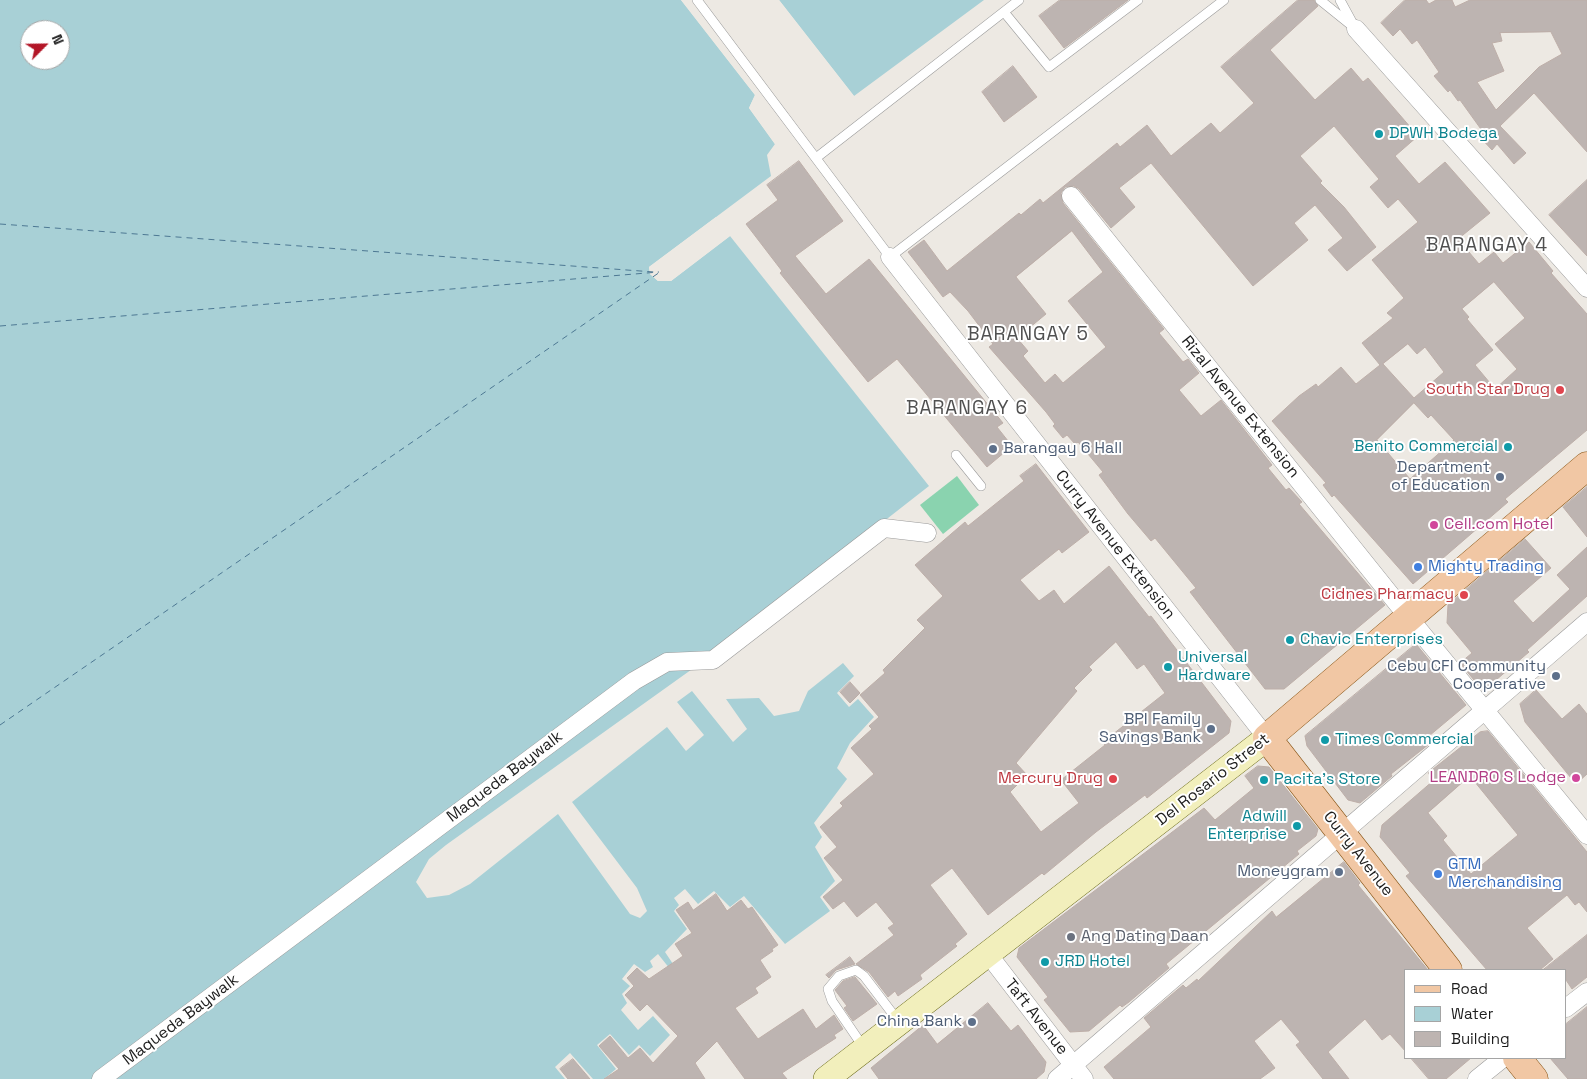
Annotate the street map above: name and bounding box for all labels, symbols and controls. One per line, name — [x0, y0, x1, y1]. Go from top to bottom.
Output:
north arrow — [20, 20, 70, 70]
text: N — [48, 32, 68, 47]
place label: DPWH Bodega — [1389, 124, 1498, 144]
marker: DPWH Bodega — [1373, 128, 1385, 140]
district label: BARANGAY 4 — [1425, 235, 1549, 257]
district label: BARANGAY 5 — [966, 324, 1090, 346]
street label: Rizal Avenue Extension — [1177, 332, 1303, 482]
place label: South Star Drug — [1426, 380, 1550, 400]
marker: South Star Drug — [1554, 384, 1566, 396]
district label: BARANGAY 6 — [905, 398, 1029, 420]
place label: Benito Commercial — [1354, 437, 1498, 457]
place label: Barangay 6 Hall — [1003, 439, 1122, 459]
marker: Benito Commercial — [1502, 441, 1514, 453]
marker: Barangay 6 Hall — [987, 443, 999, 455]
place label: Department of Education — [1391, 458, 1490, 496]
street label: Curry Avenue Extension — [1051, 467, 1179, 623]
marker: Department of Education — [1494, 471, 1506, 483]
place label: Cell.com Hotel — [1444, 515, 1553, 535]
marker: Cell.com Hotel — [1428, 519, 1440, 531]
place label: Mighty Trading — [1428, 557, 1544, 577]
marker: Mighty Trading — [1412, 561, 1424, 573]
place label: Cidnes Pharmacy — [1321, 585, 1454, 605]
marker: Cidnes Pharmacy — [1458, 589, 1470, 601]
place label: Chavic Enterprises — [1300, 630, 1443, 650]
marker: Chavic Enterprises — [1284, 634, 1296, 646]
place label: Universal Hardware — [1178, 648, 1251, 686]
place label: Cebu CFI Community Cooperative — [1387, 657, 1546, 695]
marker: Universal Hardware — [1162, 661, 1174, 673]
marker: Cebu CFI Community Cooperative — [1550, 670, 1562, 682]
place label: BPI Family Savings Bank — [1099, 710, 1201, 748]
marker: BPI Family Savings Bank — [1205, 723, 1217, 735]
street label: Maqueda Baywalk — [443, 727, 567, 827]
street label: Del Rosario Street — [1153, 730, 1273, 830]
place label: Times Commercial — [1335, 730, 1473, 750]
marker: Times Commercial — [1319, 734, 1331, 746]
place label: LEANDRO S Lodge — [1429, 768, 1566, 788]
place label: Mercury Drug — [998, 769, 1103, 789]
place label: Pacita's Store — [1274, 770, 1380, 790]
marker: LEANDRO S Lodge — [1570, 772, 1582, 784]
marker: Mercury Drug — [1107, 773, 1119, 785]
marker: Pacita's Store — [1258, 774, 1270, 786]
place label: Adwill Enterprise — [1208, 807, 1287, 845]
street label: Curry Avenue — [1319, 808, 1397, 900]
marker: Adwill Enterprise — [1291, 820, 1303, 832]
place label: GTM Merchandising — [1448, 855, 1562, 893]
place label: Moneygram — [1237, 862, 1329, 882]
marker: Moneygram — [1333, 866, 1345, 878]
marker: GTM Merchandising — [1432, 868, 1444, 880]
place label: Ang Dating Daan — [1081, 927, 1209, 947]
marker: Ang Dating Daan — [1065, 931, 1077, 943]
place label: JRD Hotel — [1055, 952, 1130, 972]
marker: JRD Hotel — [1039, 956, 1051, 968]
legend — [1404, 969, 1567, 1059]
street label: Maqueda Baywalk — [119, 970, 243, 1070]
street label: Taft Avenue — [1000, 975, 1072, 1059]
text: Road — [1451, 979, 1488, 998]
text: Water — [1451, 1004, 1493, 1023]
place label: China Bank — [877, 1012, 962, 1032]
marker: China Bank — [966, 1016, 978, 1028]
text: Building — [1451, 1029, 1510, 1048]

